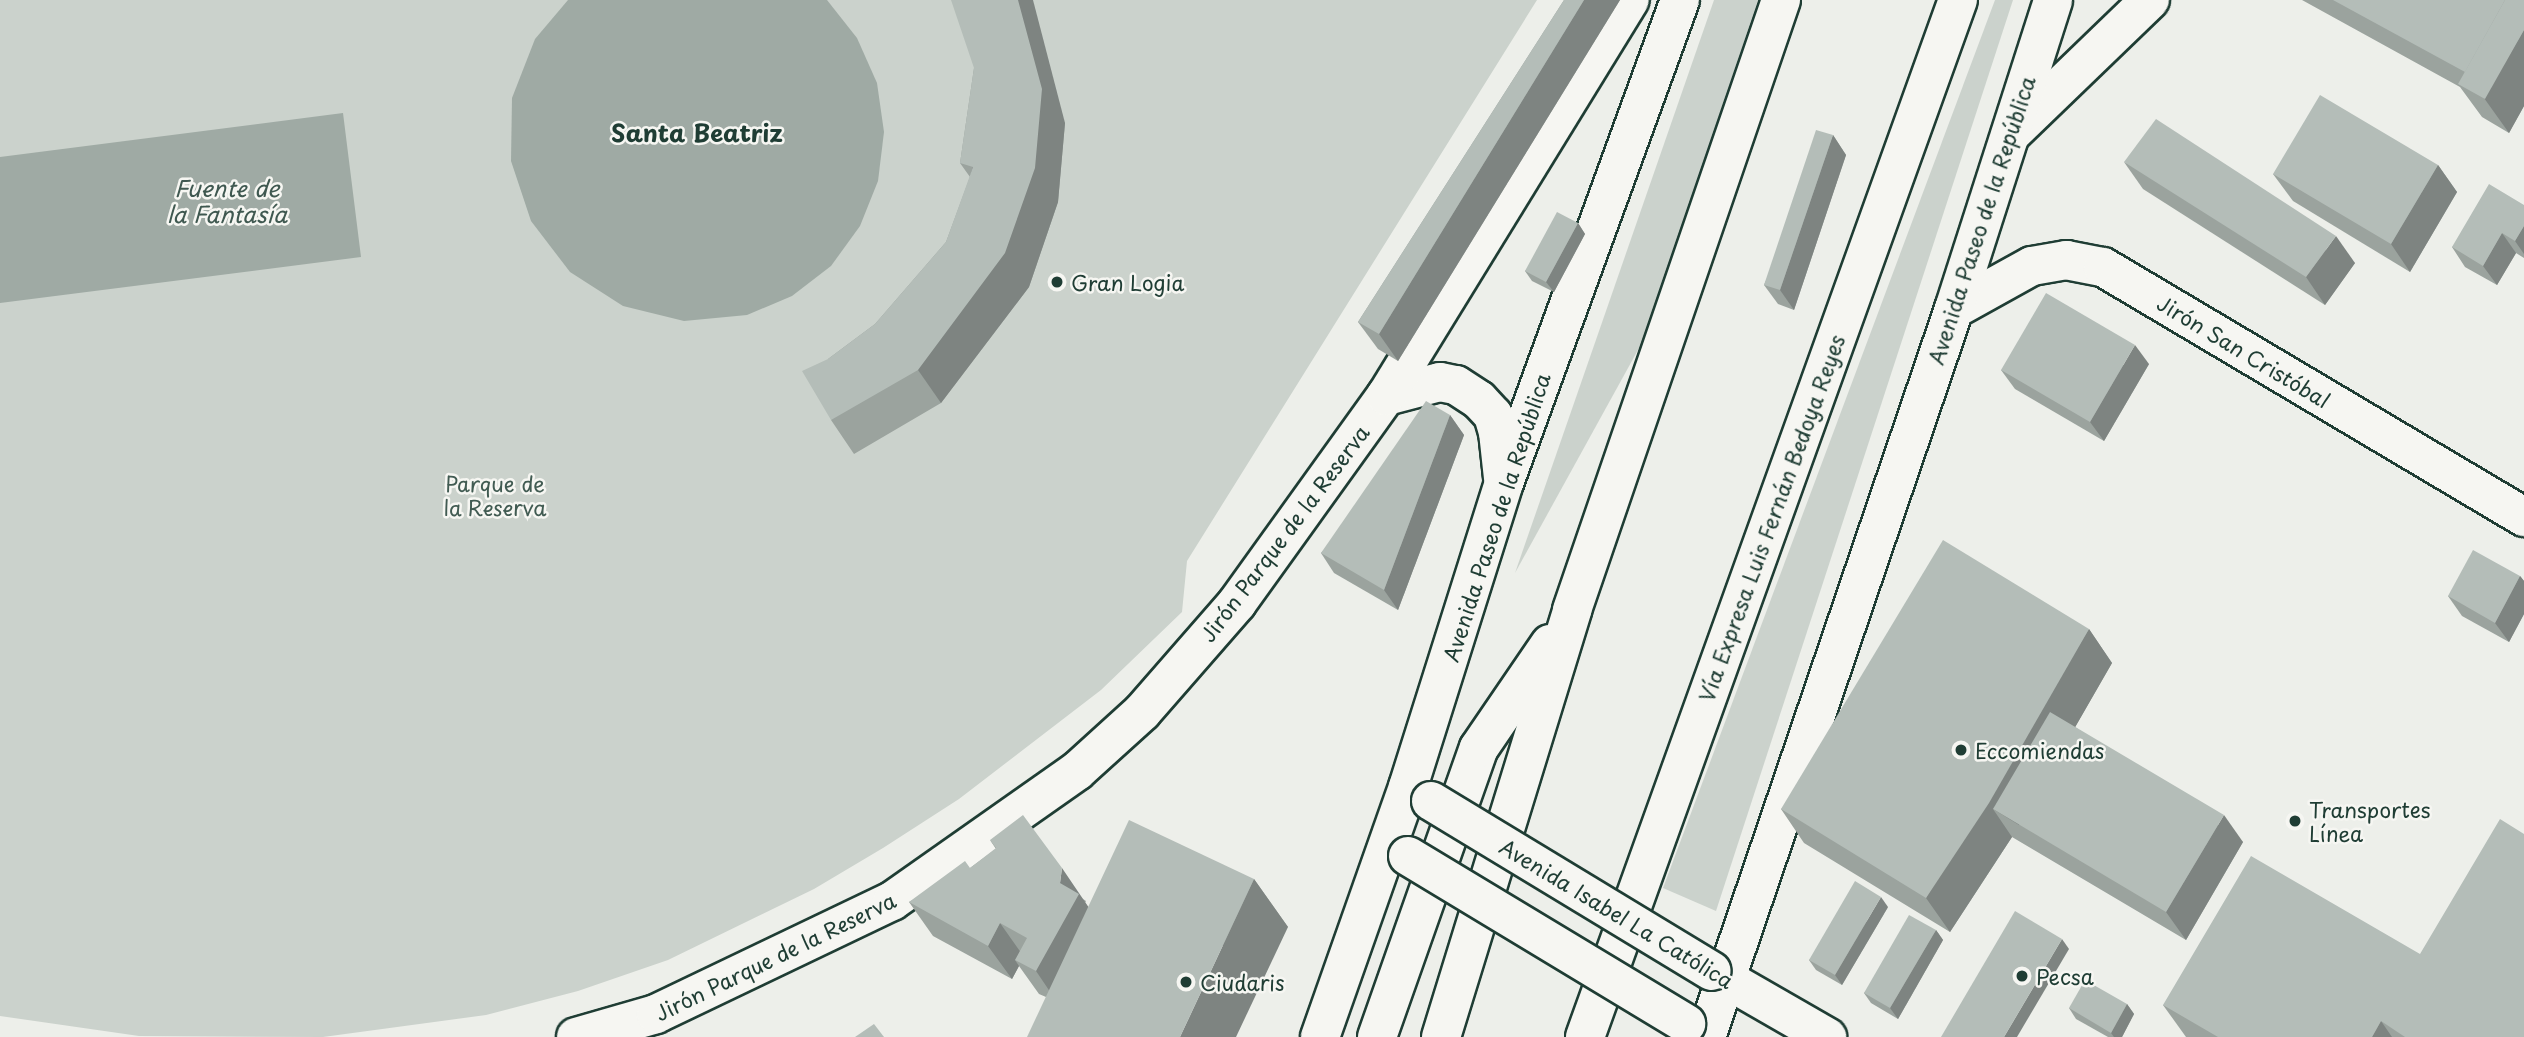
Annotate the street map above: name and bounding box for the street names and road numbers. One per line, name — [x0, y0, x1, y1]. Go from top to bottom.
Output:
street label: Avenida Paseo de la República — [1922, 71, 2040, 369]
street label: Jirón San Cristóbal — [2154, 290, 2334, 412]
street label: Vía Expresa Luis Fernán Bedoya Reyes — [1693, 331, 1849, 705]
street label: Avenida Paseo de la República — [1437, 368, 1555, 666]
street label: Jirón Parque de la Reserva — [1193, 418, 1375, 648]
street label: Avenida Isabel La Católica — [1496, 833, 1738, 993]
street label: Jirón Parque de la Reserva — [649, 886, 901, 1026]

